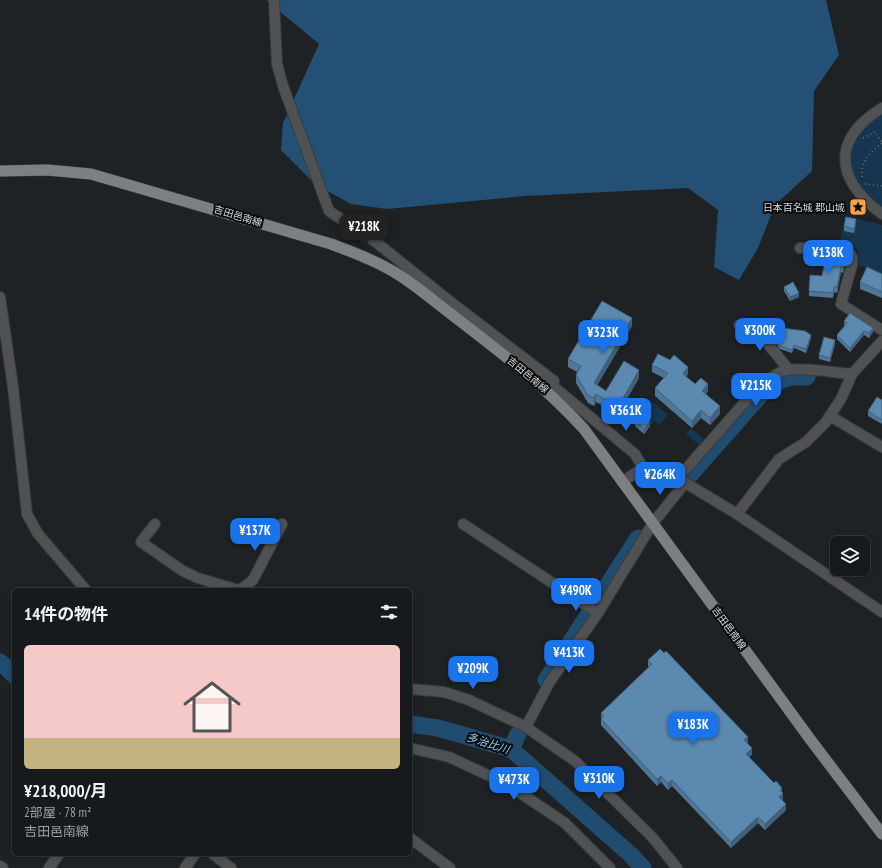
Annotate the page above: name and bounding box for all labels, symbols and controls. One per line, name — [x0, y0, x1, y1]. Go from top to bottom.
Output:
place icon: 日本百名城 郡山城 — [848, 197, 868, 217]
place label: 日本百名城 郡山城 — [763, 201, 845, 214]
street label: 吉田邑南線 — [212, 202, 264, 230]
pin: ¥218K — [336, 214, 392, 248]
text: ¥218K — [348, 218, 380, 235]
pin: ¥138K — [800, 240, 856, 274]
text: ¥138K — [812, 244, 844, 261]
pin: ¥300K — [732, 318, 788, 352]
pin: ¥323K — [575, 320, 631, 354]
text: ¥300K — [744, 322, 776, 339]
text: ¥323K — [587, 324, 619, 341]
street label: 吉田邑南線 — [505, 354, 551, 396]
pin: ¥215K — [728, 373, 784, 407]
text: ¥215K — [740, 377, 772, 394]
pin: ¥361K — [598, 398, 654, 432]
text: ¥361K — [610, 402, 642, 419]
pin: ¥264K — [632, 462, 688, 496]
text: ¥264K — [644, 466, 676, 483]
pin: ¥137K — [227, 518, 283, 552]
text: ¥137K — [239, 522, 271, 539]
map controls — [830, 536, 870, 576]
button: layers — [830, 536, 870, 576]
pin: ¥490K — [548, 578, 604, 612]
text: ¥490K — [560, 582, 592, 599]
icon: filters — [378, 601, 400, 623]
text: 14件の物件 — [24, 603, 108, 625]
street label: 吉田邑南線 — [709, 604, 749, 652]
pin: ¥413K — [541, 640, 597, 674]
text: ¥413K — [553, 644, 585, 661]
pin: ¥209K — [445, 656, 501, 690]
text: ¥209K — [457, 660, 489, 677]
icon: home — [176, 671, 248, 743]
pin: ¥183K — [665, 712, 721, 746]
text: ¥183K — [677, 716, 709, 733]
water label: 多治比川 — [465, 730, 512, 757]
pin: ¥310K — [571, 766, 627, 800]
pin: ¥473K — [486, 767, 542, 801]
text: ¥310K — [583, 770, 615, 787]
text: ¥473K — [498, 771, 530, 788]
text: ¥218,000/月 — [24, 780, 108, 802]
text: 2部屋 · 78 m² — [24, 804, 91, 821]
text: 吉田邑南線 — [24, 823, 89, 840]

